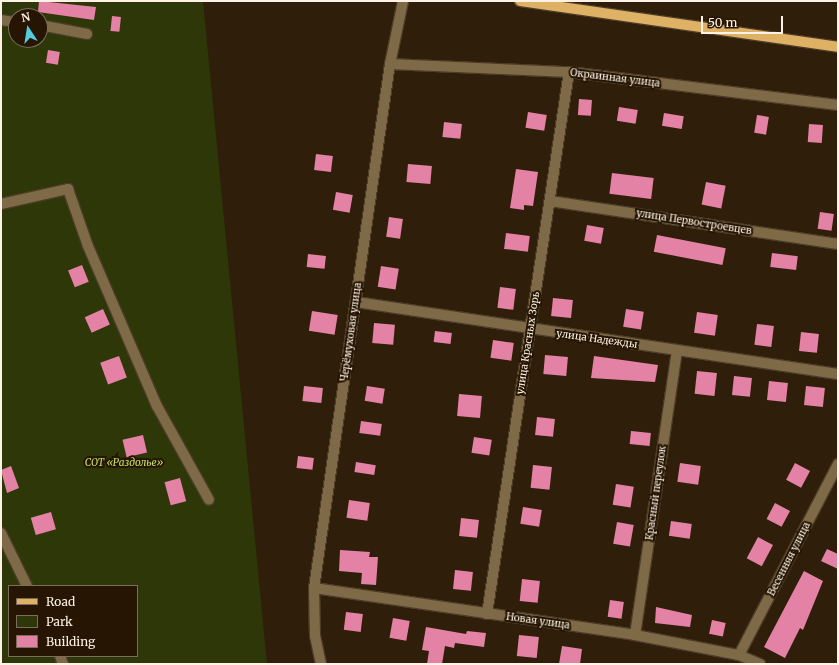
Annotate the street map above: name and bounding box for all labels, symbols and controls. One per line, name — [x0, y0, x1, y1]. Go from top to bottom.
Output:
north arrow — [8, 8, 48, 48]
scale bar — [703, 8, 785, 34]
text: N — [20, 9, 31, 25]
text: 50 m — [708, 15, 737, 30]
street label: Окраинная улица — [569, 67, 661, 89]
street label: улица Первостроевцев — [636, 207, 752, 237]
street label: Черёмуховая улица — [338, 282, 364, 382]
street label: улица Красных Зорь — [514, 291, 542, 395]
street label: улица Надежды — [556, 327, 638, 351]
street label: Красный переулок — [643, 445, 669, 541]
park label: СОТ «Раздолье» — [85, 457, 163, 469]
street label: Весенняя улица — [765, 520, 813, 598]
legend — [8, 585, 138, 657]
text: Road — [46, 594, 75, 609]
street label: Новая улица — [505, 611, 571, 631]
text: Park — [46, 614, 73, 629]
text: Building — [46, 634, 95, 649]

